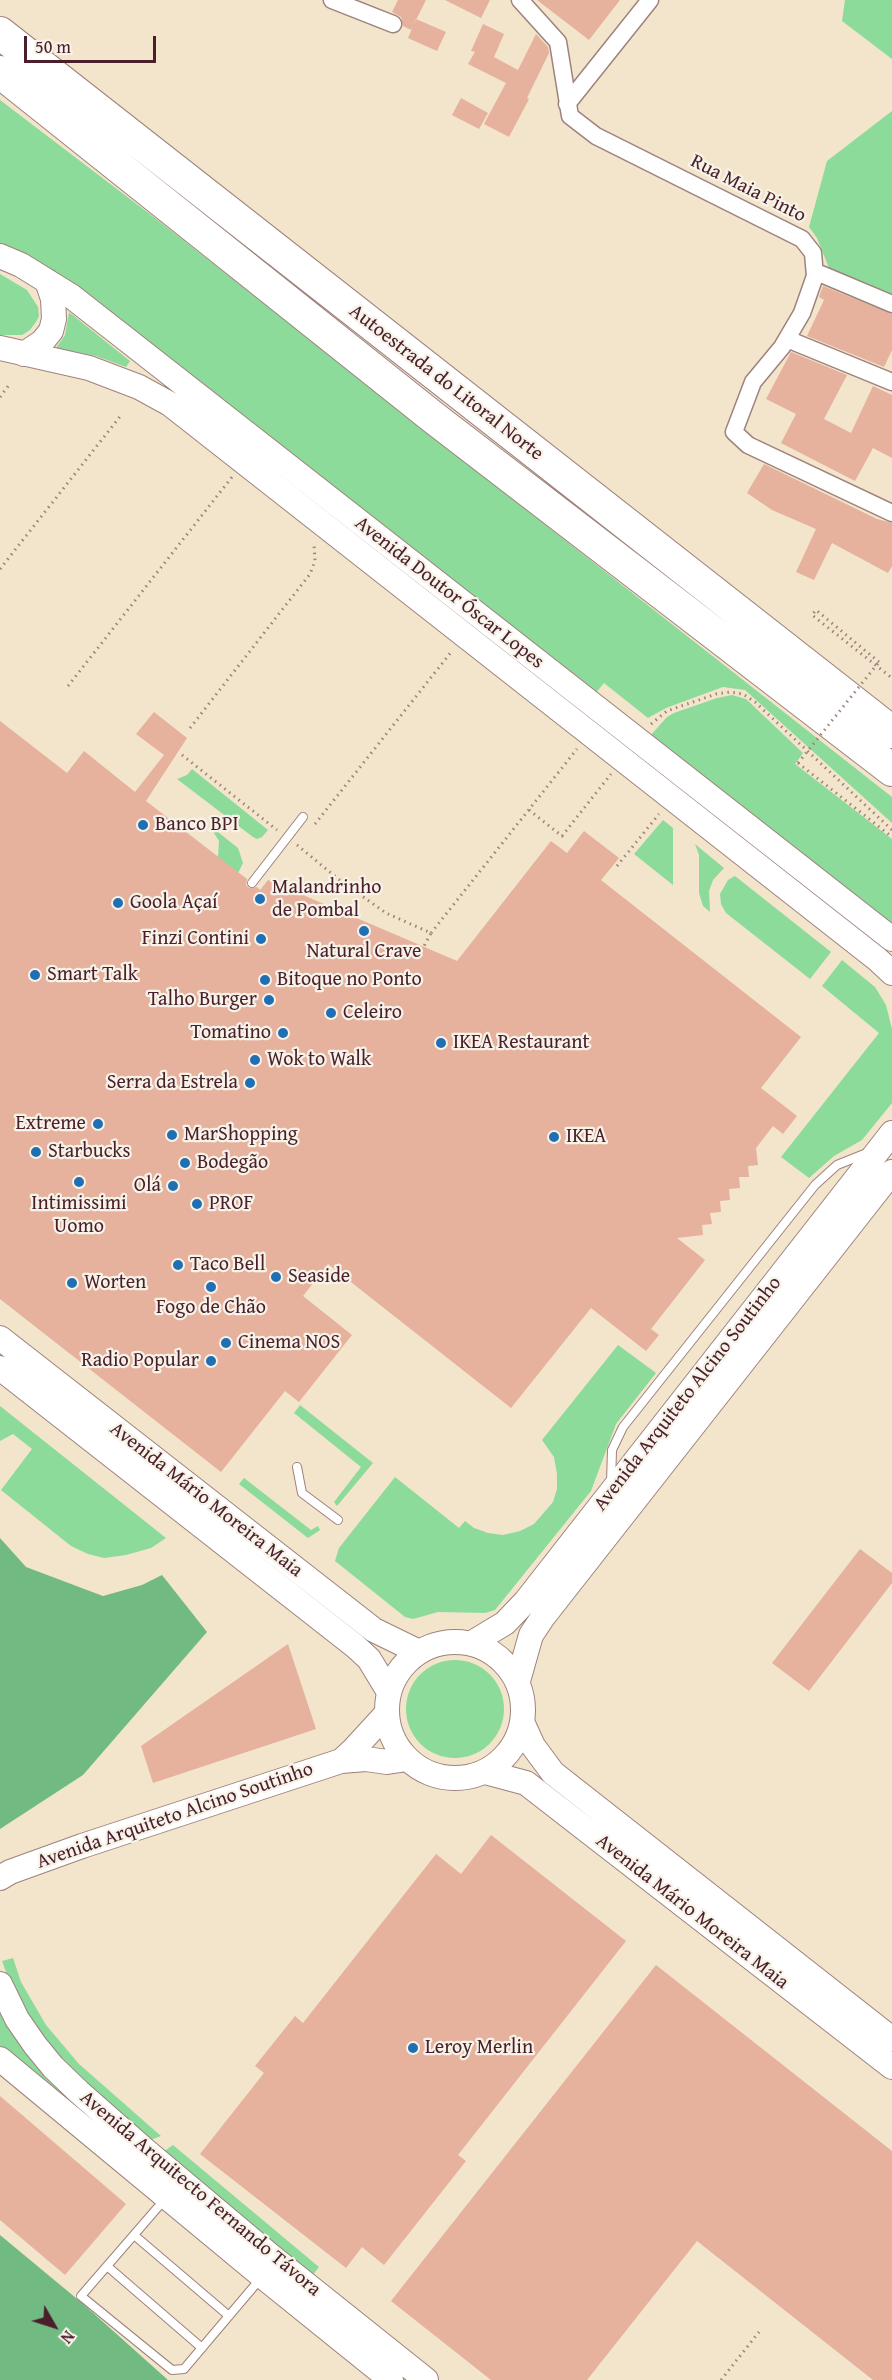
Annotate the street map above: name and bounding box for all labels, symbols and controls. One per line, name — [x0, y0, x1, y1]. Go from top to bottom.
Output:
scale bar — [27, 24, 159, 62]
text: 50 m — [35, 33, 71, 60]
street label: Rua Maia Pinto — [686, 150, 810, 228]
street label: Autoestrada do Litoral Norte — [344, 300, 548, 466]
street label: Avenida Doutor Óscar Lopes — [350, 512, 548, 674]
place label: Banco BPI — [155, 813, 239, 837]
marker: Banco BPI — [136, 818, 150, 832]
place label: Malandrinho de Pombal — [272, 876, 381, 923]
place label: Goola Açaí — [130, 891, 218, 915]
marker: Malandrinho de Pombal — [253, 892, 267, 906]
marker: Goola Açaí — [111, 896, 125, 910]
marker: Natural Crave — [357, 924, 371, 938]
place label: Finzi Contini — [142, 927, 249, 951]
marker: Finzi Contini — [254, 932, 268, 946]
place label: Natural Crave — [307, 940, 421, 964]
place label: Smart Talk — [47, 963, 138, 987]
marker: Smart Talk — [28, 968, 42, 982]
place label: Bitoque no Ponto — [277, 968, 422, 992]
marker: Bitoque no Ponto — [258, 973, 272, 987]
place label: Talho Burger — [148, 988, 257, 1012]
marker: Talho Burger — [262, 993, 276, 1007]
place label: Celeiro — [343, 1001, 402, 1025]
marker: Celeiro — [324, 1006, 338, 1020]
place label: Tomatino — [190, 1021, 271, 1045]
marker: Tomatino — [276, 1026, 290, 1040]
place label: IKEA Restaurant — [453, 1031, 590, 1055]
marker: IKEA Restaurant — [434, 1036, 448, 1050]
place label: Wok to Walk — [267, 1048, 371, 1072]
marker: Wok to Walk — [248, 1053, 262, 1067]
place label: Serra da Estrela — [107, 1071, 238, 1095]
marker: Serra da Estrela — [243, 1076, 257, 1090]
place label: Extreme — [16, 1112, 86, 1136]
marker: Extreme — [91, 1117, 105, 1131]
place label: MarShopping — [184, 1123, 298, 1147]
place label: IKEA — [566, 1125, 606, 1149]
marker: MarShopping — [165, 1128, 179, 1142]
marker: IKEA — [547, 1130, 561, 1144]
place label: Starbucks — [48, 1140, 130, 1164]
marker: Starbucks — [29, 1145, 43, 1159]
place label: Bodegão — [197, 1151, 268, 1175]
marker: Bodegão — [178, 1156, 192, 1170]
place label: Olá — [134, 1174, 161, 1198]
marker: Intimissimi Uomo — [72, 1175, 86, 1189]
marker: Olá — [166, 1179, 180, 1193]
place label: Intimissimi Uomo — [31, 1192, 127, 1239]
place label: PROF — [209, 1192, 253, 1216]
marker: PROF — [190, 1197, 204, 1211]
place label: Taco Bell — [190, 1253, 265, 1277]
marker: Taco Bell — [171, 1258, 185, 1272]
place label: Seaside — [288, 1265, 350, 1289]
marker: Seaside — [269, 1270, 283, 1284]
place label: Worten — [84, 1271, 146, 1295]
street label: Avenida Arquiteto Alcino Soutinho — [589, 1272, 787, 1516]
marker: Worten — [65, 1276, 79, 1290]
marker: Fogo de Chão — [204, 1280, 218, 1294]
place label: Fogo de Chão — [156, 1296, 266, 1320]
place label: Cinema NOS — [238, 1331, 340, 1355]
marker: Cinema NOS — [219, 1336, 233, 1350]
place label: Radio Popular — [81, 1349, 199, 1373]
marker: Radio Popular — [204, 1354, 218, 1368]
street label: Avenida Mário Moreira Maia — [105, 1417, 307, 1583]
street label: Avenida Arquiteto Alcino Soutinho — [34, 1757, 316, 1875]
street label: Avenida Mário Moreira Maia — [591, 1829, 793, 1995]
place label: Leroy Merlin — [425, 2036, 533, 2060]
marker: Leroy Merlin — [406, 2041, 420, 2055]
street label: Avenida Arquitecto Fernando Távora — [75, 2086, 325, 2302]
north arrow — [24, 2296, 84, 2356]
text: N — [55, 2326, 81, 2349]

